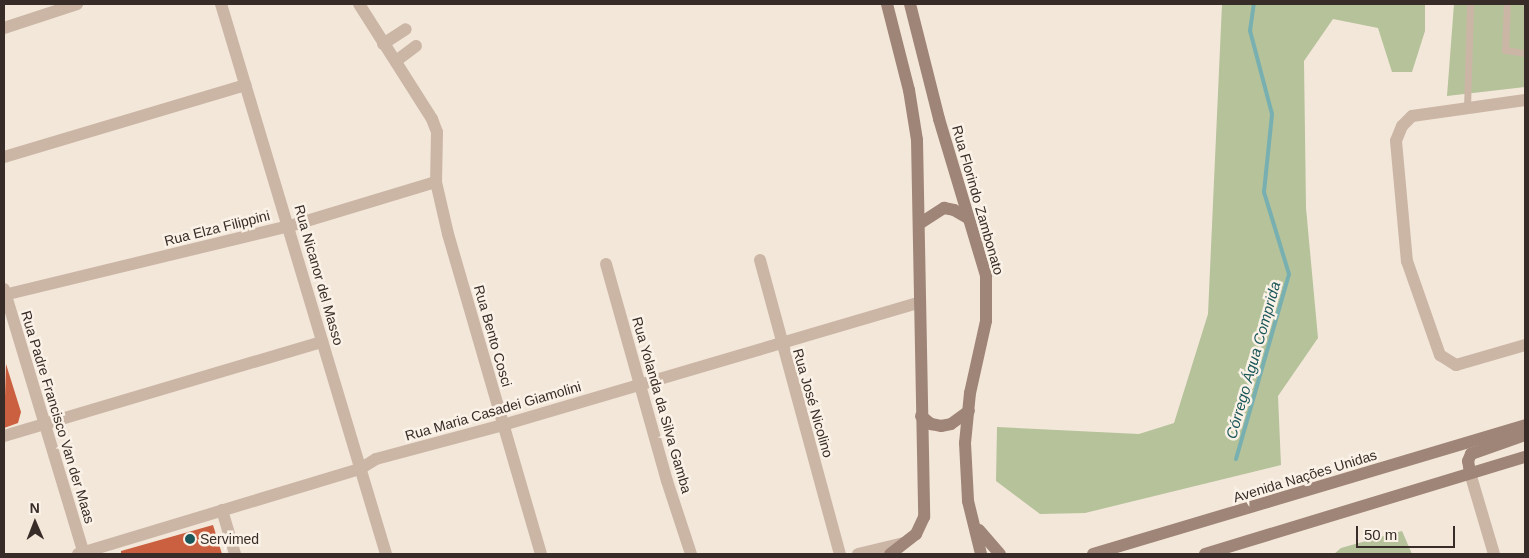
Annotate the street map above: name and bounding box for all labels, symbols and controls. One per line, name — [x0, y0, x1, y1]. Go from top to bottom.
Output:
street label: Rua Florindo Zambonato — [949, 123, 1007, 277]
street label: Rua Nicanor del Masso — [291, 203, 347, 347]
street label: Rua Elza Filippini — [162, 207, 272, 249]
water label: Córrego Água Comprida — [1222, 279, 1284, 441]
street label: Rua Bento Cosci — [470, 283, 516, 389]
street label: Rua Padre Francisco Van der Maas — [18, 309, 98, 525]
street label: Rua Yolanda da Silva Gamba — [629, 315, 695, 495]
street label: Rua José Nicolino — [789, 346, 837, 460]
street label: Rua Maria Casadei Giamolini — [403, 378, 583, 444]
street label: Avenida Nações Unidas — [1231, 446, 1379, 506]
north arrow — [10, 498, 60, 548]
text: N — [30, 500, 40, 516]
scale bar — [1359, 516, 1458, 548]
text: 50 m — [1364, 526, 1397, 543]
place label: Servimed — [200, 531, 259, 547]
marker: Servimed — [184, 533, 196, 545]

